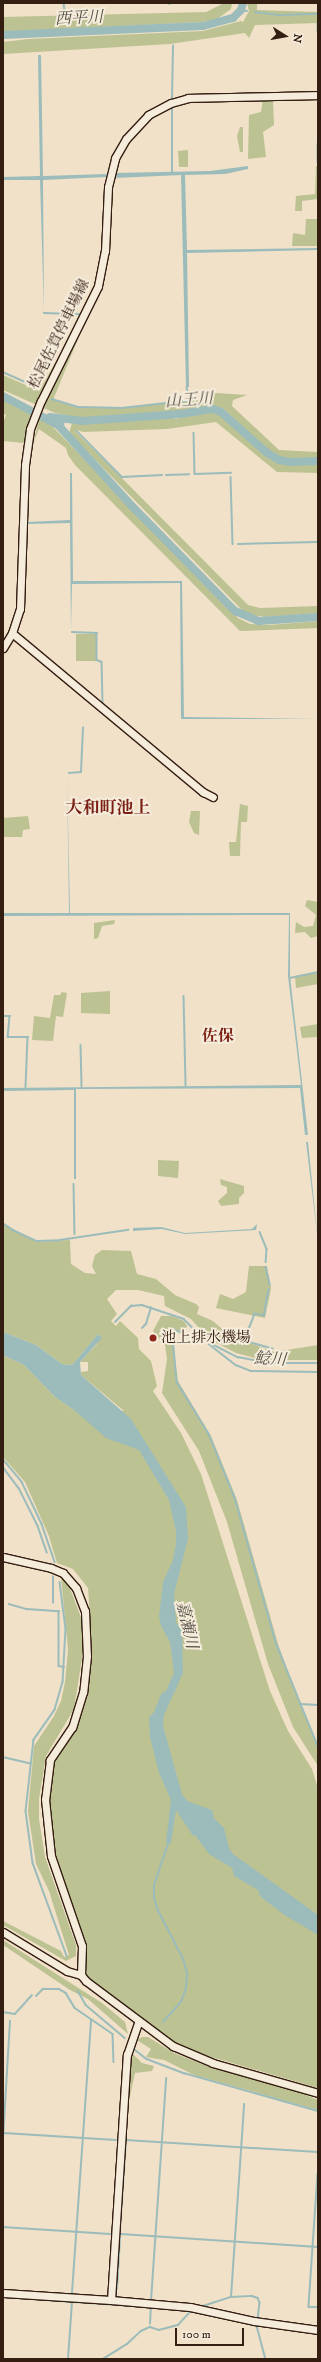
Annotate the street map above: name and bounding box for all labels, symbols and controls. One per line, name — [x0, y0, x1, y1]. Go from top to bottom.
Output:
water label: 西平川 — [55, 7, 103, 29]
north arrow — [265, 16, 305, 56]
text: N — [289, 33, 305, 44]
street label: 松尾佐賀停車場線 — [25, 276, 93, 392]
water label: 山王川 — [164, 389, 214, 411]
district label: 大和町池上 — [66, 799, 150, 819]
district label: 佐保 — [202, 1026, 234, 1046]
place label: 池上排水機場 — [161, 1329, 251, 1347]
marker: 池上排水機場 — [148, 1333, 158, 1343]
water label: 鯰川 — [253, 1348, 287, 1370]
water label: 嘉瀬川 — [172, 1599, 202, 1651]
scale bar — [177, 2320, 246, 2346]
text: 100 m — [182, 2327, 211, 2342]

